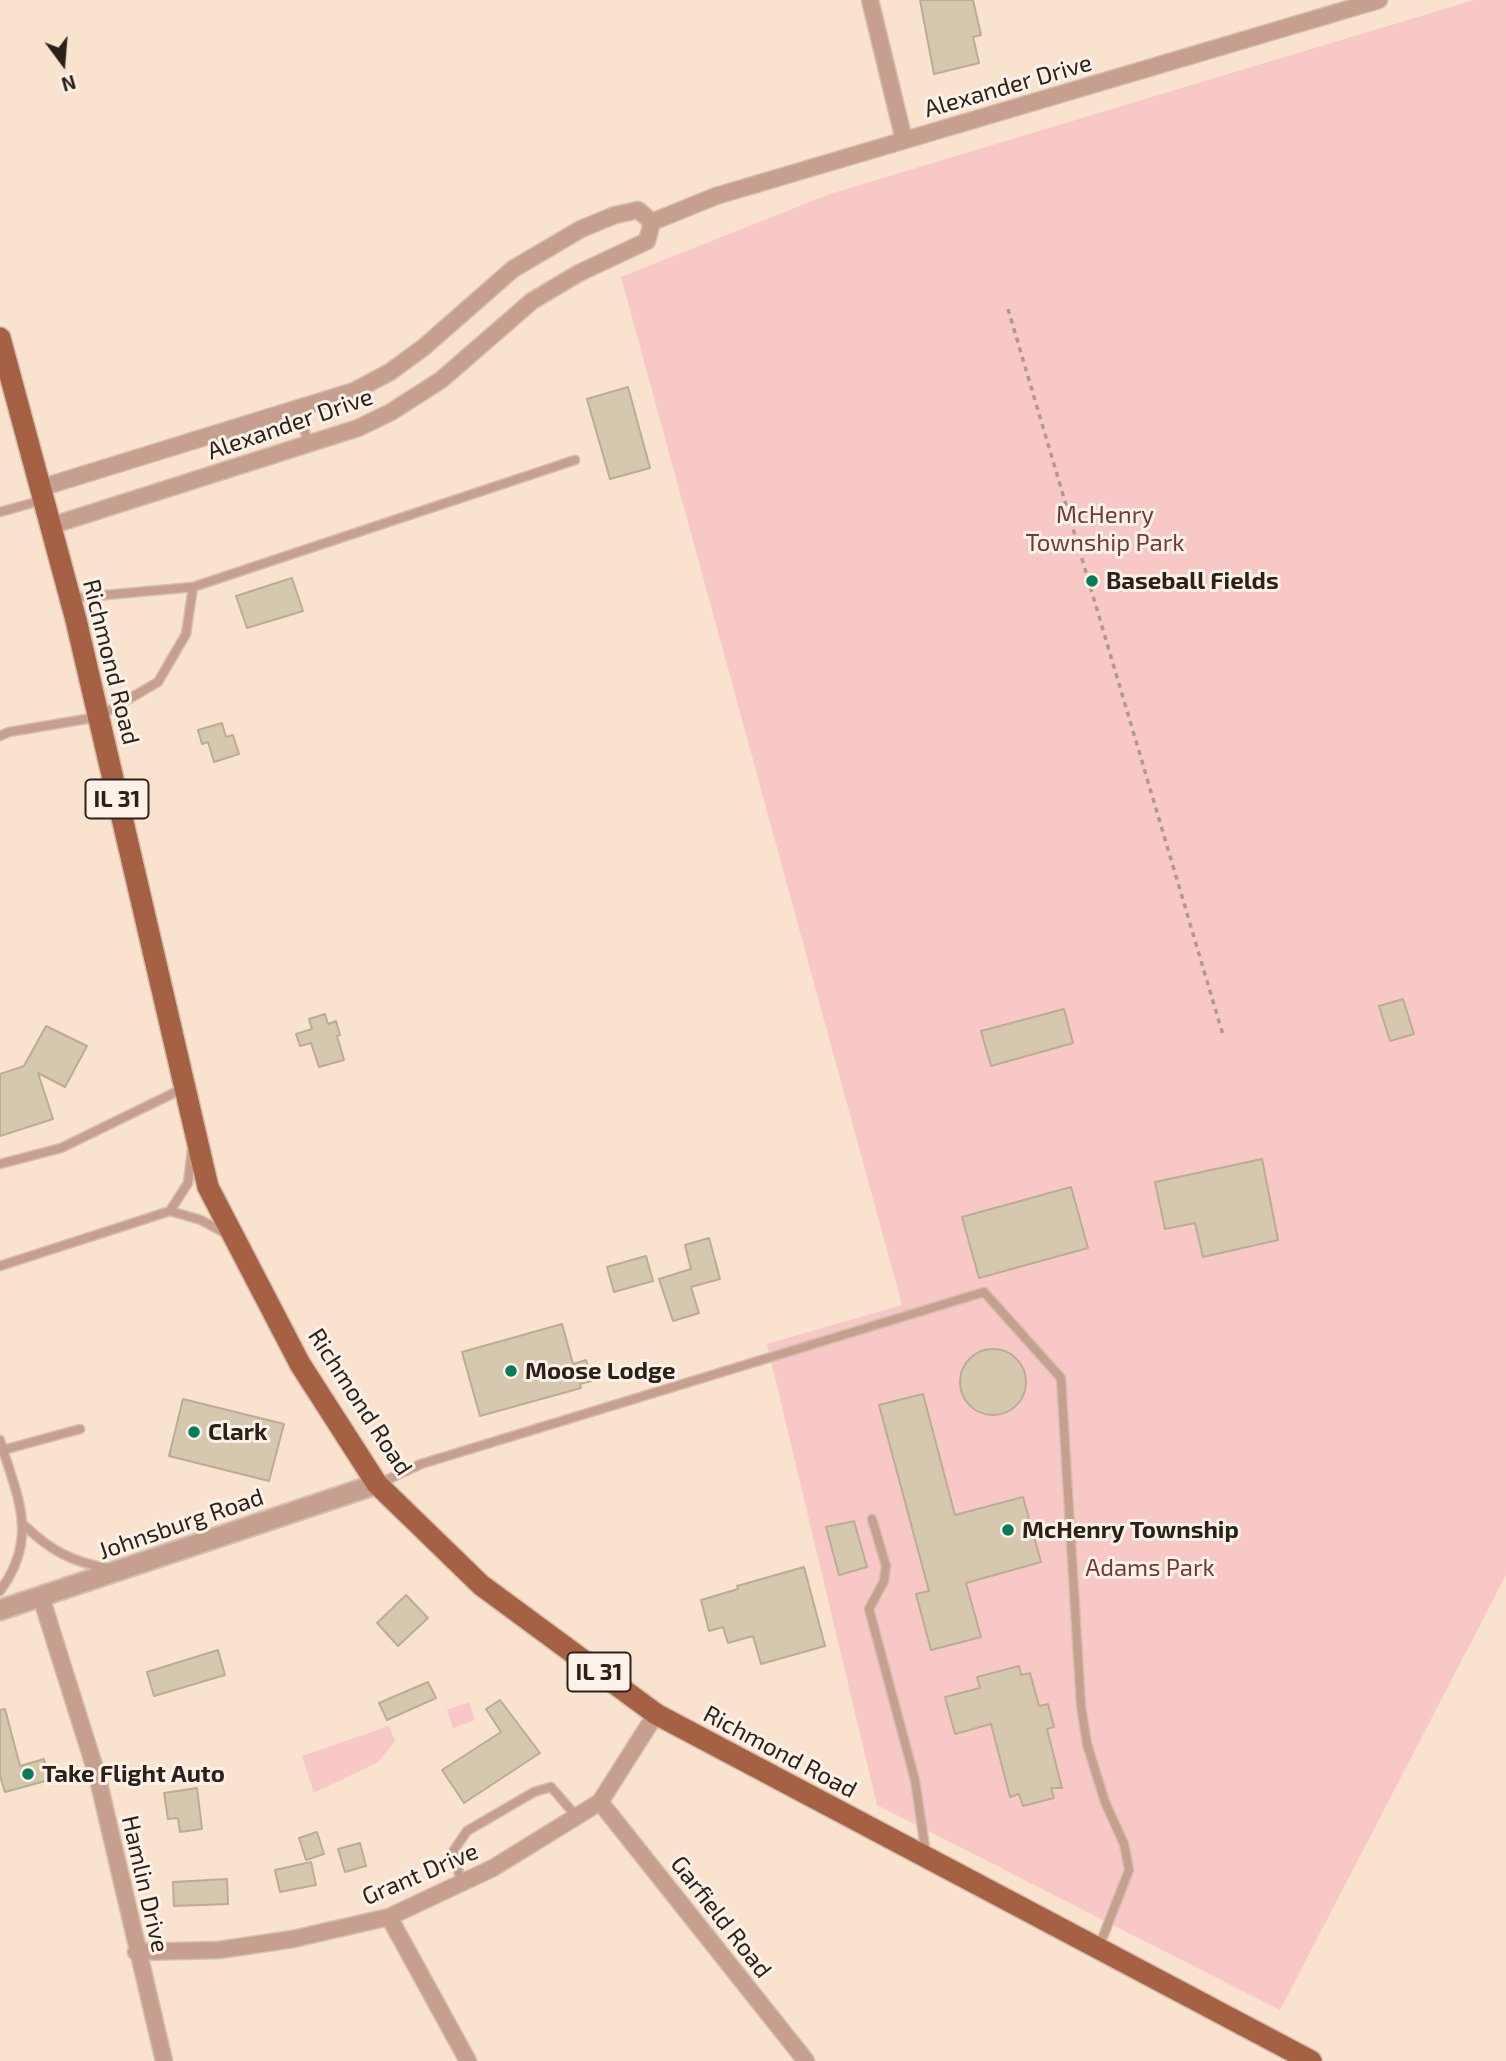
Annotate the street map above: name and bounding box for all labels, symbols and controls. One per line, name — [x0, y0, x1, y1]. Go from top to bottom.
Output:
north arrow — [28, 28, 98, 98]
street label: Alexander Drive — [921, 48, 1095, 124]
text: N — [59, 71, 79, 97]
street label: Alexander Drive — [203, 382, 377, 466]
park label: McHenry Township Park — [1026, 501, 1184, 557]
place label: Baseball Fields — [1106, 567, 1279, 595]
marker: Baseball Fields — [1084, 573, 1100, 589]
street label: Richmond Road — [77, 576, 145, 748]
road number: IL 31 — [86, 779, 148, 818]
street label: Richmond Road — [302, 1323, 418, 1481]
place label: Moose Lodge — [525, 1357, 675, 1385]
marker: Moose Lodge — [503, 1363, 519, 1379]
place label: Clark — [208, 1418, 267, 1446]
marker: Clark — [186, 1424, 202, 1440]
street label: Johnsburg Road — [95, 1482, 267, 1566]
place label: McHenry Township — [1022, 1516, 1239, 1544]
marker: McHenry Township — [1000, 1522, 1016, 1538]
park label: Adams Park — [1085, 1554, 1215, 1582]
road number: IL 31 — [568, 1652, 630, 1692]
street label: Richmond Road — [698, 1700, 862, 1804]
place label: Take Flight Auto — [42, 1760, 225, 1788]
marker: Take Flight Auto — [20, 1766, 36, 1782]
street label: Hamlin Drive — [115, 1813, 175, 1955]
street label: Grant Drive — [358, 1837, 482, 1911]
street label: Garfield Road — [664, 1850, 778, 1984]

